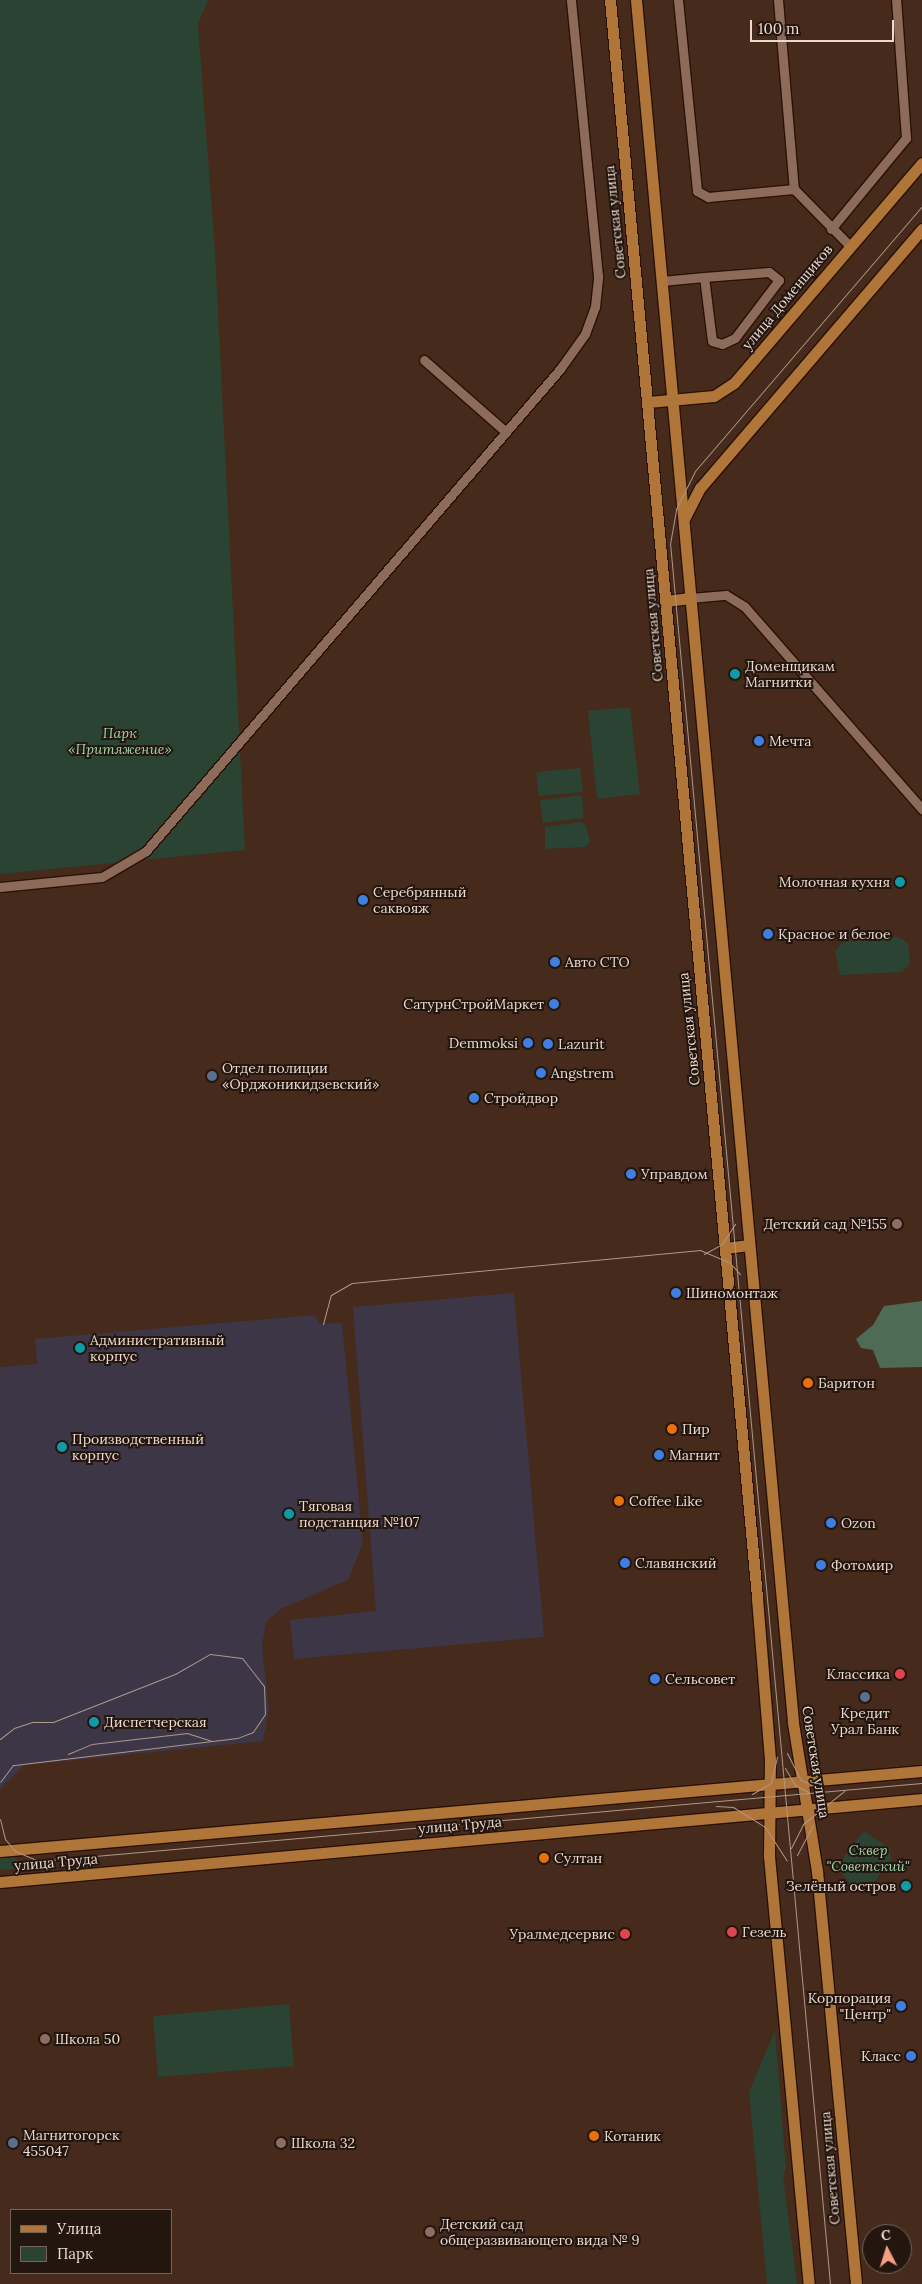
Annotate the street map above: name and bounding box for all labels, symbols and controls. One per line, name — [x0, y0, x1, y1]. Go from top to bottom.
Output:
scale bar — [752, 10, 896, 42]
text: 100 m — [758, 19, 799, 38]
street label: Советская улица — [601, 165, 629, 279]
street label: улица Доменщиков — [738, 241, 836, 353]
street label: Советская улица — [640, 568, 666, 682]
place label: Доменщикам Магнитки — [745, 658, 835, 690]
marker: Доменщикам Магнитки — [729, 668, 741, 680]
park label: Парк «Притяжение» — [68, 725, 172, 758]
place label: Мечта — [769, 733, 811, 749]
marker: Мечта — [753, 735, 765, 747]
place label: Молочная кухня — [779, 874, 890, 890]
marker: Молочная кухня — [894, 876, 906, 888]
place label: Серебрянный саквояж — [373, 884, 466, 916]
marker: Серебрянный саквояж — [357, 894, 369, 906]
place label: Красное и белое — [778, 926, 890, 942]
marker: Красное и белое — [762, 928, 774, 940]
place label: Авто СТО — [565, 954, 630, 970]
marker: Авто СТО — [549, 956, 561, 968]
street label: Советская улица — [675, 972, 703, 1086]
place label: СатурнСтройМаркет — [403, 996, 544, 1012]
marker: СатурнСтройМаркет — [548, 998, 560, 1010]
place label: Demmoksi — [449, 1035, 518, 1051]
place label: Lazurit — [558, 1036, 605, 1052]
marker: Demmoksi — [522, 1037, 534, 1049]
marker: Lazurit — [542, 1038, 554, 1050]
place label: Отдел полиции «Орджоникидзевский» — [222, 1060, 380, 1092]
place label: Angstrem — [551, 1065, 614, 1081]
marker: Angstrem — [535, 1067, 547, 1079]
marker: Отдел полиции «Орджоникидзевский» — [206, 1070, 218, 1082]
place label: Стройдвор — [484, 1090, 558, 1106]
marker: Стройдвор — [468, 1092, 480, 1104]
place label: Управдом — [641, 1166, 708, 1182]
marker: Управдом — [625, 1168, 637, 1180]
place label: Детский сад №155 — [763, 1216, 887, 1232]
marker: Детский сад №155 — [891, 1218, 903, 1230]
place label: Шиномонтаж — [686, 1285, 778, 1301]
marker: Шиномонтаж — [670, 1287, 682, 1299]
place label: Административный корпус — [90, 1332, 224, 1364]
marker: Административный корпус — [74, 1342, 86, 1354]
place label: Баритон — [818, 1375, 875, 1391]
marker: Баритон — [802, 1377, 814, 1389]
place label: Пир — [682, 1421, 710, 1437]
marker: Пир — [666, 1423, 678, 1435]
place label: Производственный корпус — [72, 1431, 204, 1464]
marker: Производственный корпус — [56, 1441, 68, 1453]
place label: Магнит — [669, 1447, 720, 1463]
marker: Магнит — [653, 1449, 665, 1461]
place label: Coffee Like — [629, 1493, 702, 1509]
marker: Coffee Like — [613, 1495, 625, 1507]
place label: Тяговая подстанция №107 — [299, 1498, 419, 1530]
marker: Тяговая подстанция №107 — [283, 1508, 295, 1520]
place label: Ozon — [841, 1515, 876, 1531]
marker: Ozon — [825, 1517, 837, 1529]
place label: Славянский — [635, 1555, 716, 1571]
marker: Славянский — [619, 1557, 631, 1569]
place label: Фотомир — [831, 1557, 893, 1573]
marker: Фотомир — [815, 1559, 827, 1571]
place label: Классика — [827, 1666, 890, 1682]
marker: Классика — [894, 1668, 906, 1680]
place label: Сельсовет — [665, 1671, 735, 1687]
marker: Сельсовет — [649, 1673, 661, 1685]
marker: Кредит Урал Банк — [859, 1691, 871, 1703]
street label: Советская улица — [799, 1705, 833, 1819]
place label: Кредит Урал Банк — [831, 1705, 899, 1738]
place label: Диспетчерская — [104, 1714, 207, 1730]
marker: Диспетчерская — [88, 1716, 100, 1728]
street label: улица Труда — [417, 1813, 503, 1837]
park label: Сквер "Советский" — [826, 1842, 910, 1874]
street label: улица Труда — [13, 1850, 99, 1874]
place label: Султан — [554, 1850, 602, 1866]
marker: Султан — [538, 1852, 550, 1864]
place label: Зелёный остров — [786, 1878, 896, 1894]
marker: Зелёный остров — [900, 1880, 912, 1892]
place label: Гезель — [742, 1924, 787, 1940]
place label: Уралмедсервис — [510, 1926, 615, 1942]
marker: Гезель — [726, 1926, 738, 1938]
marker: Уралмедсервис — [619, 1928, 631, 1940]
place label: Корпорация "Центр" — [808, 1990, 891, 2022]
marker: Корпорация "Центр" — [895, 2000, 907, 2012]
place label: Школа 50 — [55, 2031, 120, 2047]
marker: Школа 50 — [39, 2033, 51, 2045]
place label: Класс — [861, 2048, 901, 2064]
marker: Класс — [905, 2050, 917, 2062]
street label: Советская улица — [817, 2111, 843, 2225]
place label: Магнитогорск 455047 — [23, 2127, 119, 2160]
place label: Котаник — [604, 2128, 661, 2144]
marker: Котаник — [588, 2130, 600, 2142]
place label: Школа 32 — [291, 2135, 355, 2151]
marker: Магнитогорск 455047 — [7, 2137, 19, 2149]
marker: Школа 32 — [275, 2137, 287, 2149]
legend — [10, 2209, 172, 2274]
place label: Детский сад общеразвивающего вида № 9 — [440, 2216, 640, 2248]
text: Улица — [57, 2219, 101, 2238]
north arrow — [862, 2224, 912, 2274]
marker: Детский сад общеразвивающего вида № 9 — [424, 2226, 436, 2238]
text: С — [880, 2226, 891, 2244]
text: Парк — [57, 2244, 93, 2263]

